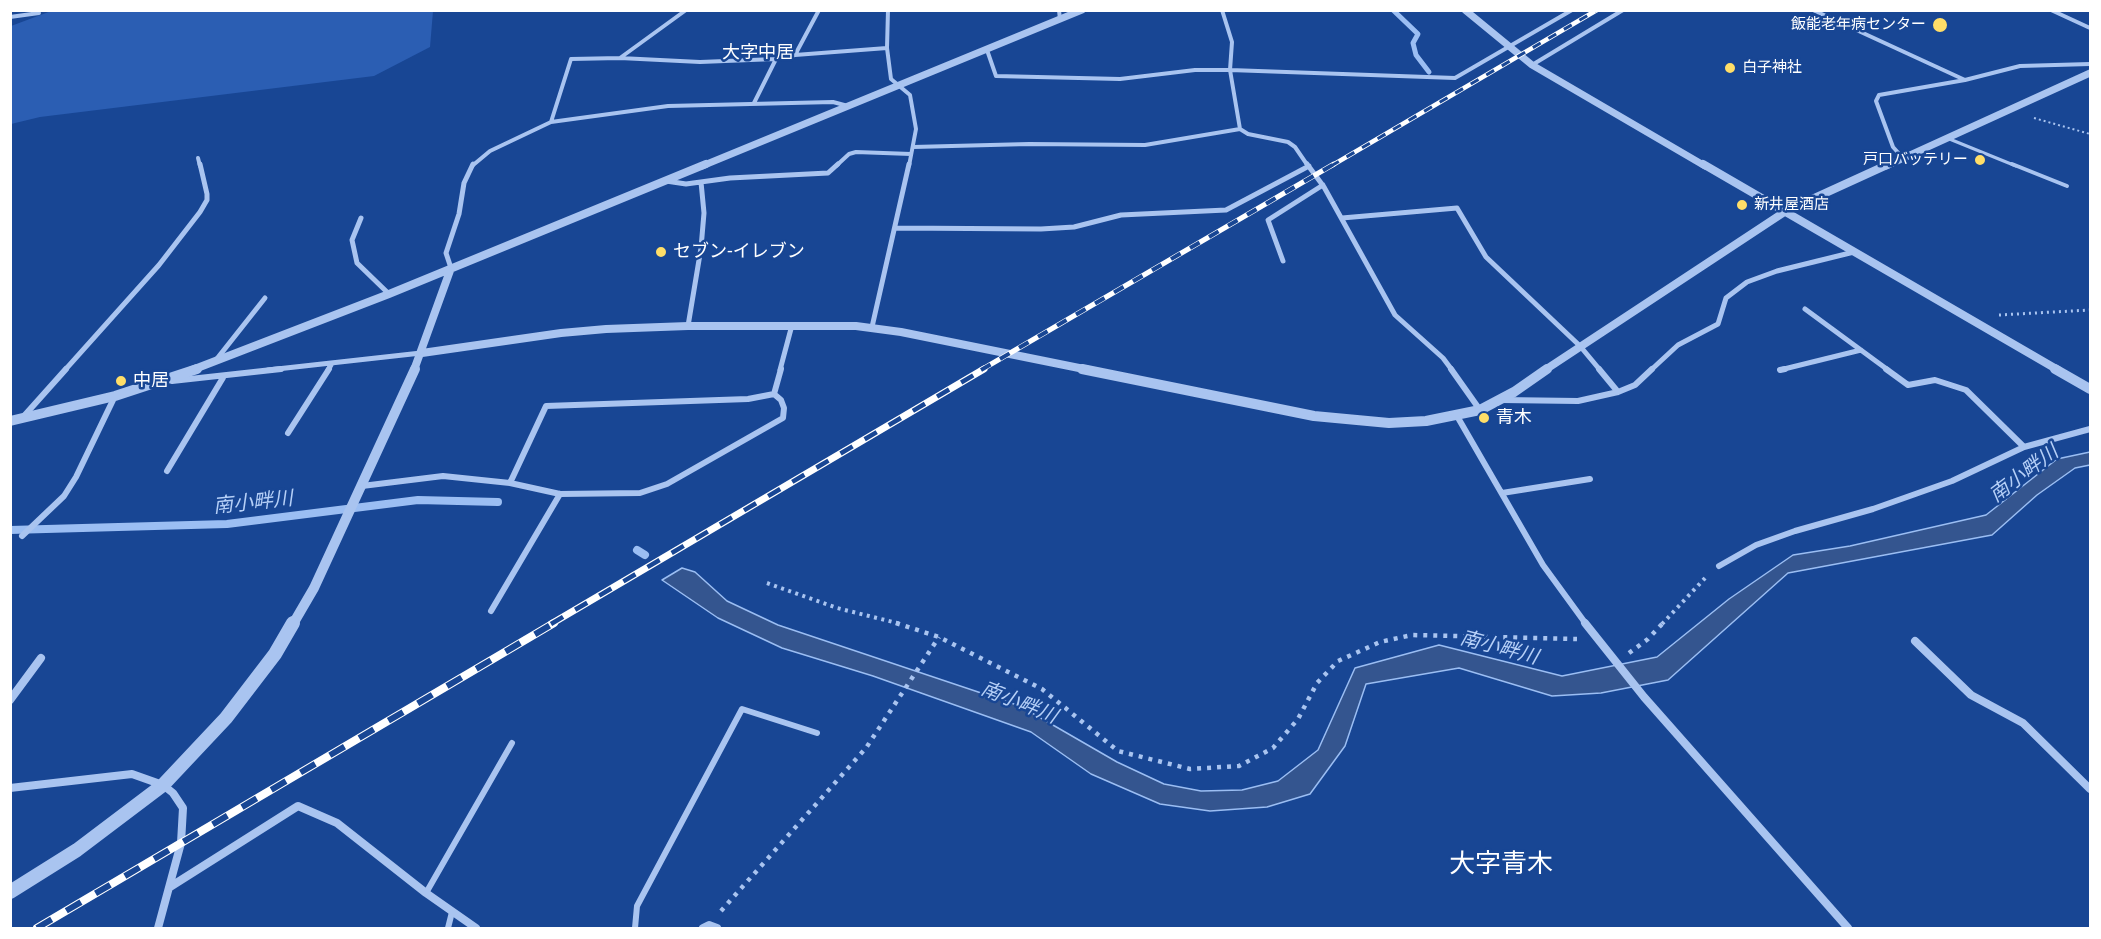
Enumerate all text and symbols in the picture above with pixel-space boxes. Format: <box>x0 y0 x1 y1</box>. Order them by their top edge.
place label: 飯能老年病センター <box>1791 16 1926 34</box>
marker: 飯能老年病センター <box>1931 16 1949 34</box>
district label: 大字中居 <box>722 42 794 64</box>
place label: 白子神社 <box>1742 59 1802 77</box>
marker: 白子神社 <box>1723 61 1737 75</box>
place label: 戸口バッテリー <box>1863 151 1968 169</box>
marker: 戸口バッテリー <box>1973 153 1987 167</box>
place label: 新井屋酒店 <box>1754 196 1829 214</box>
marker: 新井屋酒店 <box>1735 198 1749 212</box>
place label: セブン-イレブン <box>673 241 805 263</box>
marker: セブン-イレブン <box>654 245 668 259</box>
place label: 中居 <box>133 370 169 392</box>
marker: 中居 <box>114 374 128 388</box>
place label: 青木 <box>1496 407 1532 429</box>
marker: 青木 <box>1477 411 1491 425</box>
water label: 南小畔川 <box>1985 440 2063 508</box>
water label: 南小畔川 <box>212 487 294 519</box>
water label: 南小畔川 <box>1457 626 1541 670</box>
water label: 南小畔川 <box>977 677 1061 729</box>
district label: 大字青木 <box>1449 849 1553 881</box>

